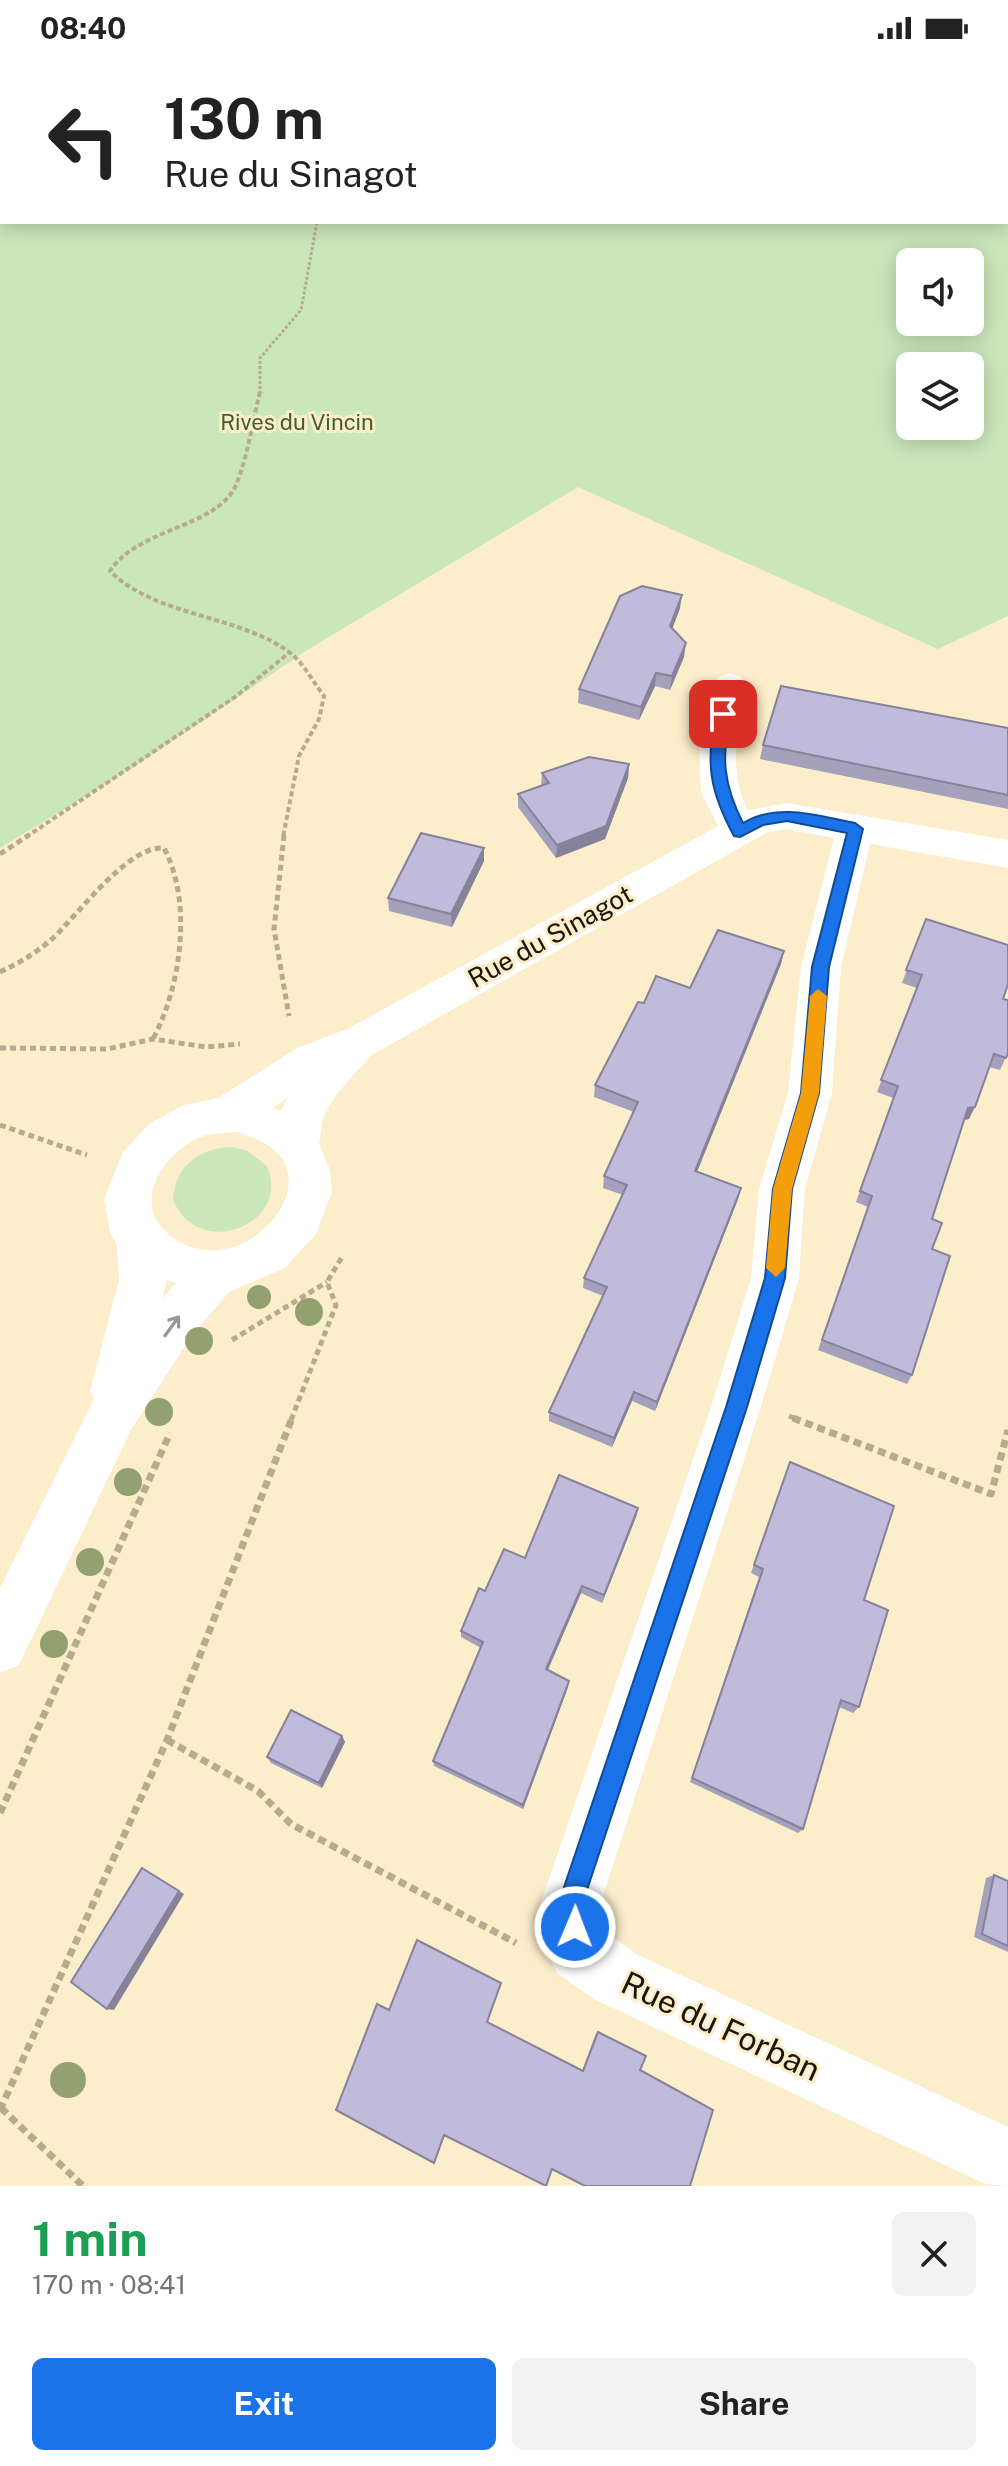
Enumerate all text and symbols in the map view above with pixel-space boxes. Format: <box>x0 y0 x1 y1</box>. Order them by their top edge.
text: 08:40 <box>40 10 126 46</box>
text: 130 m <box>164 86 324 152</box>
icon: left <box>32 88 136 192</box>
text: Rue du Sinagot <box>164 153 418 195</box>
map controls <box>896 248 984 440</box>
button: sound <box>896 248 984 336</box>
button: layers <box>896 352 984 440</box>
park label: Rives du Vincin <box>220 409 374 435</box>
pin <box>689 680 757 748</box>
icon: arrive <box>701 692 745 736</box>
street label: Rue du Sinagot <box>462 878 638 994</box>
one-way arrow <box>164 1315 180 1337</box>
position arrow <box>533 1885 617 1969</box>
street label: Rue du Forban <box>616 1964 826 2088</box>
text: 1 min <box>32 2210 148 2267</box>
button: close <box>892 2212 976 2296</box>
text: 170 m · 08:41 <box>32 2269 186 2300</box>
button: Exit <box>32 2358 496 2450</box>
button: Share <box>512 2358 976 2450</box>

